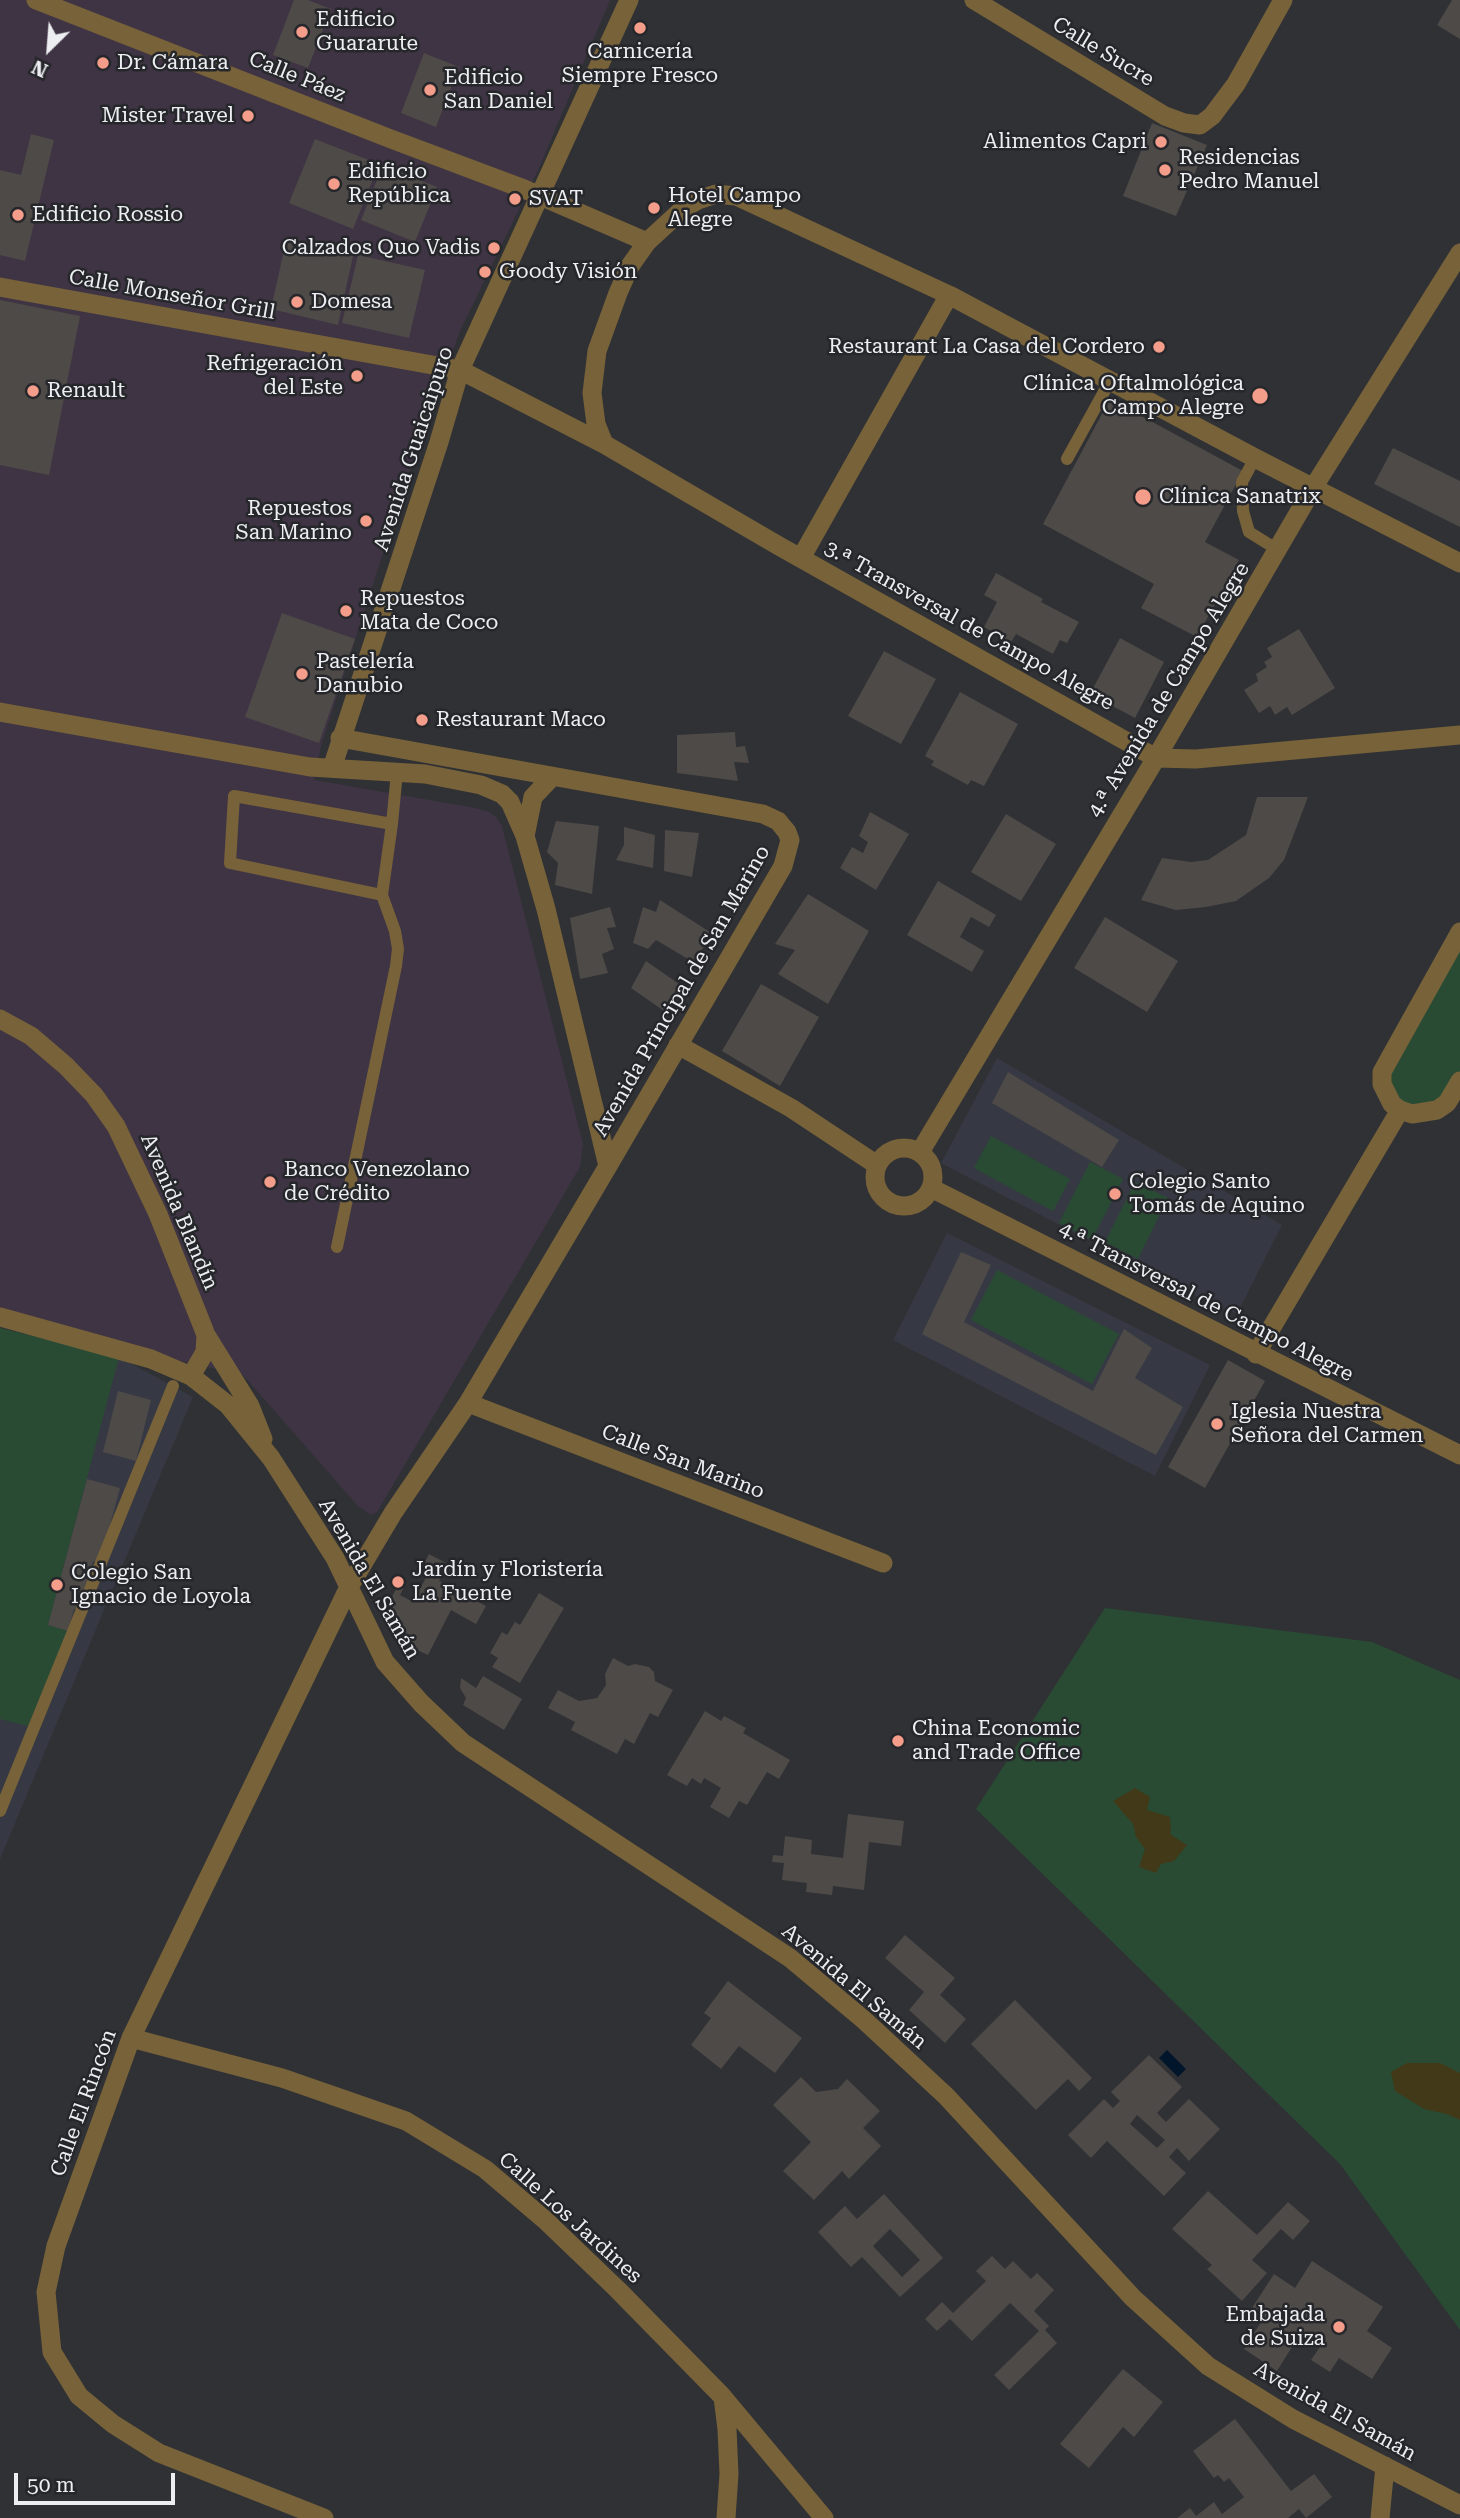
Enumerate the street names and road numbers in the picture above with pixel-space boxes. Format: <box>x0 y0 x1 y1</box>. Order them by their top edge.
street label: Calle Sucre <box>1048 12 1158 92</box>
street label: Calle Páez <box>245 46 349 108</box>
street label: Calle Monseñor Grill <box>67 264 277 326</box>
street label: Avenida Guaicaipuro <box>369 343 459 555</box>
street label: 3.ª Transversal de Campo Alegre <box>820 536 1118 716</box>
street label: 4.ª Avenida de Campo Alegre <box>1083 558 1255 822</box>
street label: Avenida Principal de San Marino <box>588 841 776 1141</box>
street label: Avenida Blandín <box>135 1130 223 1294</box>
street label: 4.ª Transversal de Campo Alegre <box>1055 1217 1357 1387</box>
street label: Calle San Marino <box>598 1419 768 1505</box>
street label: Avenida El Samán <box>313 1494 425 1664</box>
street label: Avenida El Samán <box>776 1919 932 2055</box>
street label: Calle El Rincón <box>46 2026 122 2180</box>
street label: Calle Los Jardines <box>493 2147 647 2289</box>
street label: Avenida El Samán <box>1249 2357 1421 2467</box>

